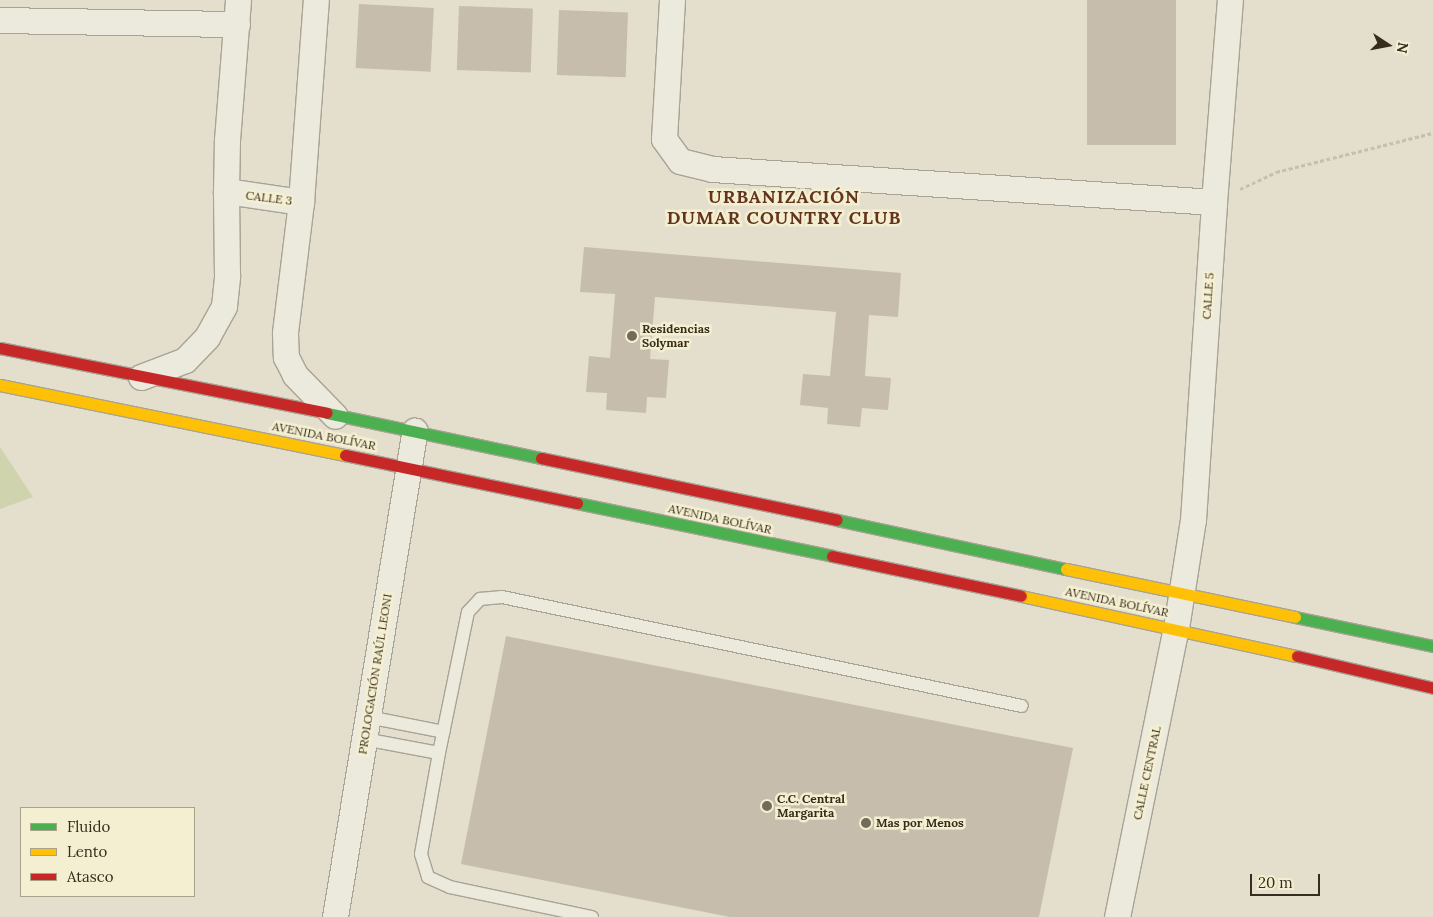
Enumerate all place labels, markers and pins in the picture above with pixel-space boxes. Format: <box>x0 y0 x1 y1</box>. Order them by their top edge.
place label: Residencias Solymar <box>642 322 710 350</box>
marker: Residencias Solymar <box>626 330 638 342</box>
place label: C.C. Central Margarita <box>777 792 845 820</box>
marker: C.C. Central Margarita <box>761 800 773 812</box>
place label: Mas por Menos <box>876 816 964 830</box>
marker: Mas por Menos <box>860 817 872 829</box>

